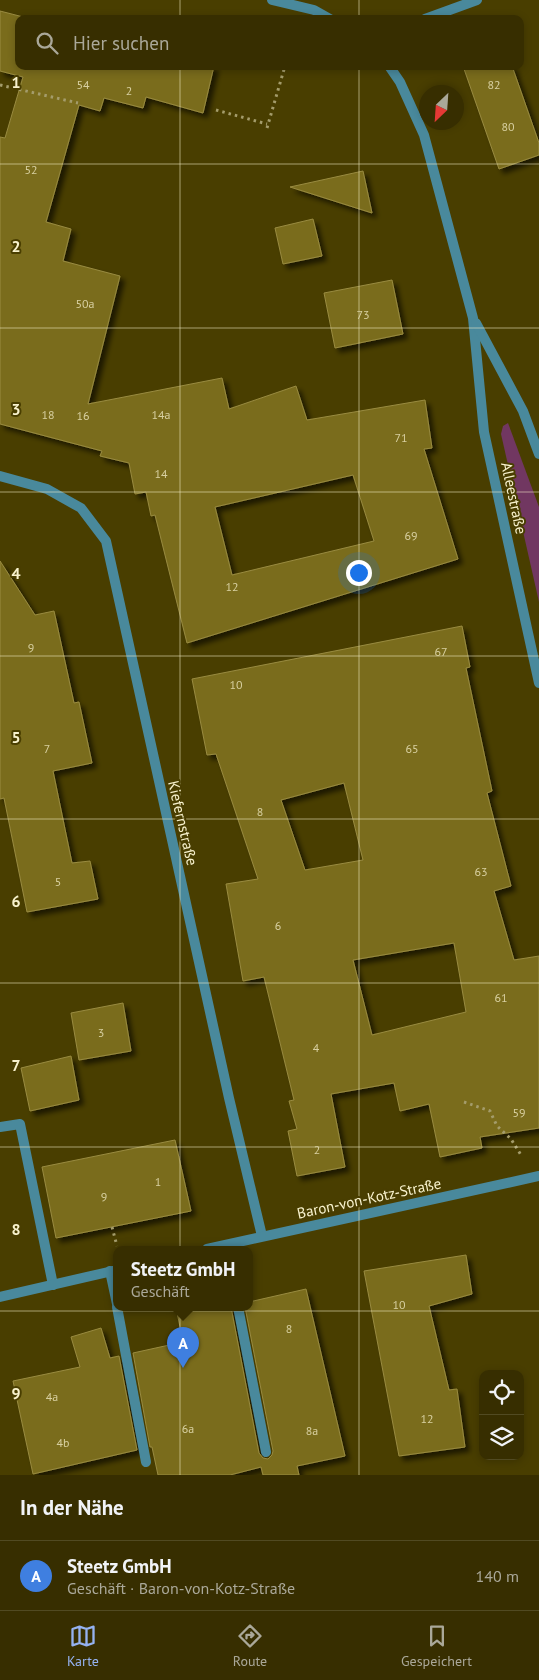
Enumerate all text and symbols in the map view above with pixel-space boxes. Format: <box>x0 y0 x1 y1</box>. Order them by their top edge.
search box <box>15 15 524 70</box>
icon: search <box>33 29 61 57</box>
text: Hier suchen <box>73 31 169 55</box>
text: 1 <box>11 72 21 92</box>
house number: 54 <box>76 77 90 92</box>
house number: 82 <box>487 77 501 92</box>
house number: 2 <box>126 83 132 98</box>
north arrow <box>419 85 464 130</box>
house number: 80 <box>501 119 515 134</box>
house number: 52 <box>24 162 38 177</box>
text: 2 <box>11 236 21 256</box>
house number: 50a <box>75 296 95 311</box>
house number: 73 <box>356 307 370 322</box>
text: 3 <box>11 399 21 419</box>
house number: 18 <box>41 407 55 422</box>
house number: 14a <box>151 407 171 422</box>
house number: 16 <box>76 408 90 423</box>
house number: 71 <box>394 430 408 445</box>
street label: Alleestraße <box>497 460 531 536</box>
house number: 14 <box>154 466 168 481</box>
house number: 69 <box>404 528 418 543</box>
your location <box>346 560 372 586</box>
text: 4 <box>11 563 21 583</box>
house number: 12 <box>225 579 239 594</box>
house number: 9 <box>28 640 34 655</box>
house number: 67 <box>434 644 448 659</box>
house number: 10 <box>229 677 243 692</box>
text: 5 <box>11 727 21 747</box>
house number: 7 <box>44 741 50 756</box>
house number: 65 <box>405 741 419 756</box>
street label: Kiefernstraße <box>164 779 202 867</box>
house number: 8 <box>257 804 263 819</box>
house number: 63 <box>474 864 488 879</box>
house number: 5 <box>55 874 61 889</box>
text: 6 <box>11 891 21 911</box>
house number: 6 <box>275 918 281 933</box>
house number: 61 <box>494 990 508 1005</box>
house number: 3 <box>98 1025 104 1040</box>
house number: 4 <box>313 1040 320 1055</box>
text: 7 <box>11 1055 21 1075</box>
house number: 59 <box>512 1105 526 1120</box>
house number: 2 <box>314 1142 320 1157</box>
street label: Baron-von-Kotz-Straße <box>295 1173 443 1223</box>
house number: 1 <box>155 1174 161 1189</box>
house number: 9 <box>101 1189 107 1204</box>
text: 8 <box>11 1219 21 1239</box>
popup <box>113 1246 253 1311</box>
text: Steetz GmbH <box>131 1257 235 1281</box>
text: Geschäft <box>131 1281 190 1301</box>
house number: 10 <box>392 1297 406 1312</box>
house number: 8 <box>286 1321 292 1336</box>
pin: A <box>167 1327 199 1368</box>
map controls <box>479 1370 524 1460</box>
button: locate <box>479 1370 524 1415</box>
text: 9 <box>11 1383 21 1403</box>
house number: 4a <box>46 1389 58 1404</box>
house number: 12 <box>420 1411 434 1426</box>
button: layers <box>479 1415 524 1460</box>
house number: 6a <box>182 1421 194 1436</box>
house number: 8a <box>306 1423 318 1438</box>
house number: 4b <box>56 1435 70 1450</box>
text: In der Nähe <box>20 1494 124 1521</box>
text: Steetz GmbH <box>67 1554 172 1578</box>
text: A <box>31 1566 41 1586</box>
text: 140 m <box>476 1566 519 1586</box>
text: Geschäft · Baron-von-Kotz-Straße <box>67 1578 295 1598</box>
tab: Karte <box>67 1622 99 1670</box>
tab: Route <box>233 1622 267 1670</box>
tab: Gespeichert <box>401 1622 472 1670</box>

